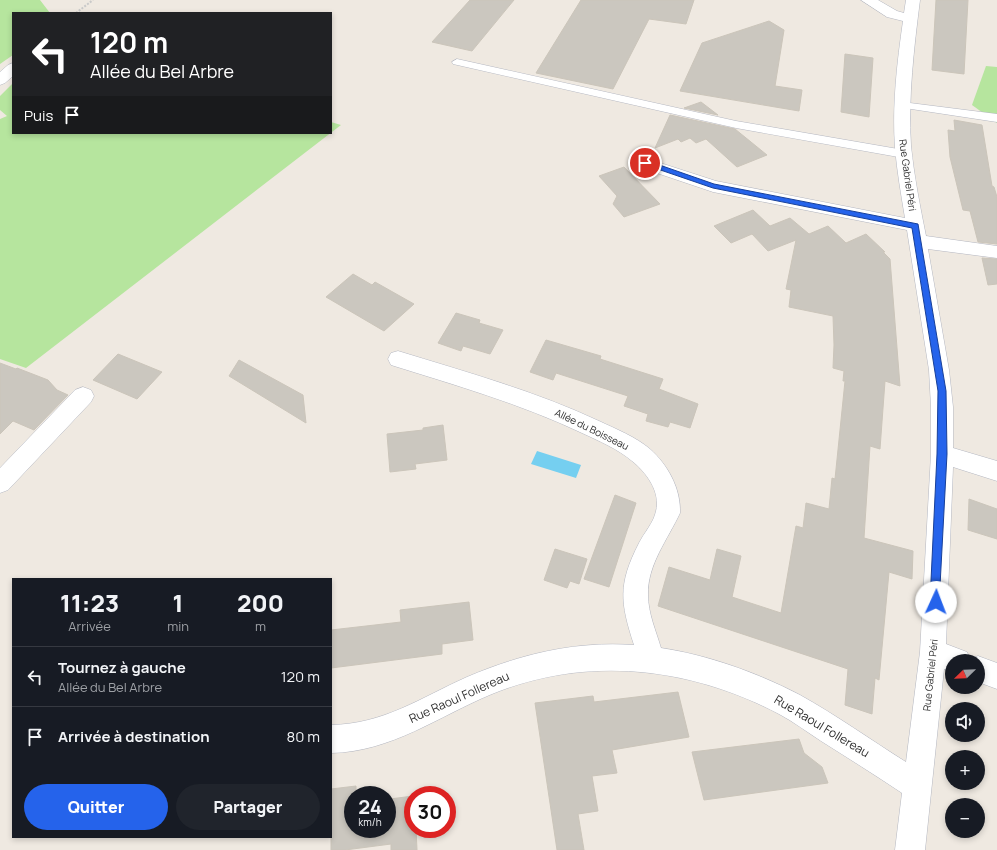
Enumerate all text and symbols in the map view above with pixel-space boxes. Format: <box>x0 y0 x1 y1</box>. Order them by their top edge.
text: 120 m <box>90 23 168 61</box>
icon: left <box>24 28 76 80</box>
text: Allée du Bel Arbre <box>90 59 234 83</box>
icon: arrive <box>61 104 83 126</box>
text: Puis <box>24 105 53 126</box>
street label: Rue Gabriel Péri <box>896 138 920 212</box>
pin <box>628 146 662 180</box>
icon: arrive <box>634 152 656 174</box>
street label: Allée du Boisseau <box>553 405 631 453</box>
position arrow <box>915 581 957 623</box>
text: 11:23 <box>60 586 119 619</box>
text: 1 <box>173 586 184 619</box>
text: 200 <box>237 586 284 619</box>
text: Arrivée <box>68 617 111 635</box>
text: min <box>167 617 189 635</box>
text: m <box>255 617 266 635</box>
street label: Rue Gabriel Péri <box>919 638 941 712</box>
north arrow <box>945 654 985 694</box>
map controls <box>945 654 985 838</box>
text: Tournez à gauche <box>58 657 186 678</box>
icon: left <box>24 666 46 688</box>
text: 120 m <box>281 666 320 687</box>
street label: Rue Raoul Follereau <box>406 667 512 727</box>
text: Allée du Bel Arbre <box>58 678 162 696</box>
street label: Rue Raoul Follereau <box>771 691 873 761</box>
button: sound <box>945 702 985 742</box>
icon: arrive <box>24 726 46 748</box>
text: Arrivée à destination <box>58 726 210 747</box>
text: 80 m <box>286 726 320 747</box>
button: + <box>945 750 985 790</box>
button: Quitter <box>24 784 168 830</box>
button: Partager <box>176 784 320 830</box>
speed limit sign: 30 <box>404 786 456 838</box>
text: 24 <box>358 793 382 820</box>
button: − <box>945 798 985 838</box>
text: km/h <box>358 815 382 829</box>

